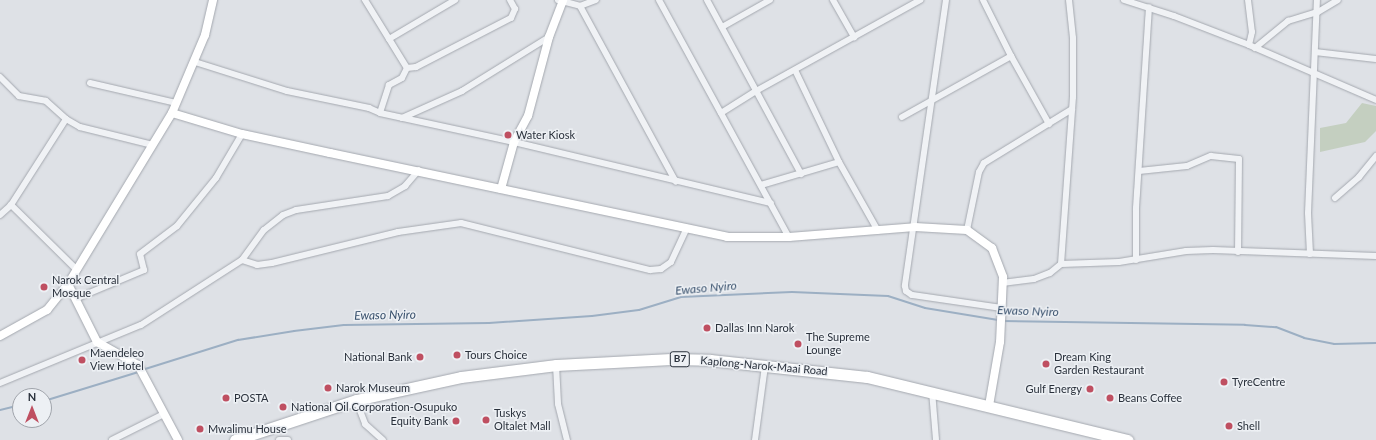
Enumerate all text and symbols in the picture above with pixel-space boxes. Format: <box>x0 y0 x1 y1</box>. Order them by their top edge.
place label: Water Kiosk <box>516 128 575 142</box>
marker: Water Kiosk <box>503 130 513 140</box>
place label: Narok Central Mosque <box>52 274 119 300</box>
water label: Ewaso Nyiro <box>675 278 737 298</box>
marker: Narok Central Mosque <box>39 282 49 292</box>
water label: Ewaso Nyiro <box>997 303 1059 319</box>
water label: Ewaso Nyiro <box>354 307 416 323</box>
place label: Dallas Inn Narok <box>715 321 794 335</box>
marker: Dallas Inn Narok <box>702 323 712 333</box>
place label: The Supreme Lounge <box>806 331 870 357</box>
marker: The Supreme Lounge <box>793 339 803 349</box>
place label: Maendeleo View Hotel <box>90 347 144 373</box>
place label: Tours Choice <box>465 348 527 362</box>
place label: National Bank <box>344 350 412 364</box>
marker: Tours Choice <box>452 350 462 360</box>
road number: B7 <box>669 351 691 367</box>
place label: Dream King Garden Restaurant <box>1054 351 1144 377</box>
marker: National Bank <box>415 352 425 362</box>
street label: Kaplong-Narok-Maai Road <box>700 354 828 378</box>
marker: Maendeleo View Hotel <box>77 355 87 365</box>
marker: Dream King Garden Restaurant <box>1041 359 1051 369</box>
place label: TyreCentre <box>1232 375 1285 389</box>
marker: TyreCentre <box>1219 377 1229 387</box>
place label: Narok Museum <box>336 381 410 395</box>
place label: Gulf Energy <box>1025 382 1082 396</box>
marker: Narok Museum <box>323 383 333 393</box>
marker: Gulf Energy <box>1085 384 1095 394</box>
north arrow <box>12 388 52 428</box>
text: N <box>28 390 36 403</box>
place label: POSTA <box>234 391 269 405</box>
place label: Beans Coffee <box>1118 391 1182 405</box>
marker: POSTA <box>221 393 231 403</box>
marker: Beans Coffee <box>1105 393 1115 403</box>
place label: National Oil Corporation-Osupuko <box>291 400 457 414</box>
marker: National Oil Corporation-Osupuko <box>278 402 288 412</box>
place label: Tuskys Oltalet Mall <box>494 407 551 433</box>
place label: Equity Bank <box>390 414 448 428</box>
marker: Tuskys Oltalet Mall <box>481 415 491 425</box>
marker: Equity Bank <box>451 416 461 426</box>
place label: Shell <box>1237 419 1260 433</box>
marker: Shell <box>1224 421 1234 431</box>
place label: Mwalimu House <box>208 422 287 436</box>
marker: Mwalimu House <box>195 424 205 434</box>

